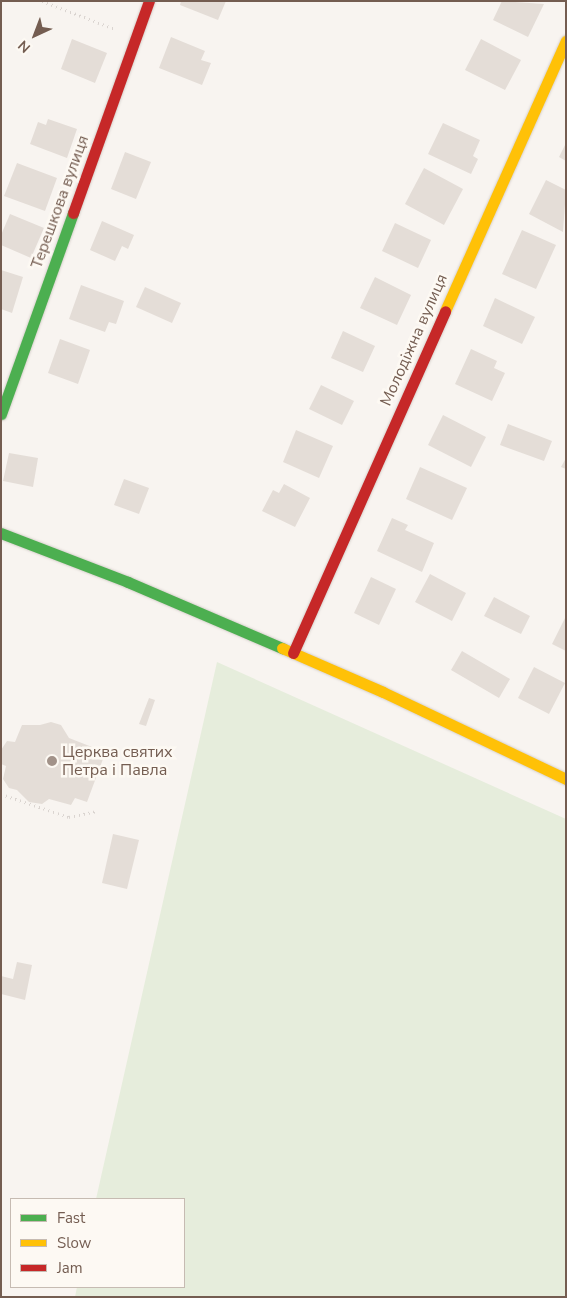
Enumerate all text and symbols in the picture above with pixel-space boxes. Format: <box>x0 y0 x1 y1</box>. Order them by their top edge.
north arrow <box>10 10 60 60</box>
text: N <box>14 36 35 57</box>
street label: Терешкова вулиця <box>27 133 93 271</box>
street label: Молодіжна вулиця <box>376 271 452 409</box>
place label: Церква святих Петра і Павла <box>62 742 173 780</box>
marker: Церква святих Петра і Павла <box>46 755 58 767</box>
legend <box>10 1198 185 1288</box>
text: Fast <box>57 1208 85 1228</box>
text: Slow <box>57 1233 91 1253</box>
text: Jam <box>57 1258 83 1278</box>

